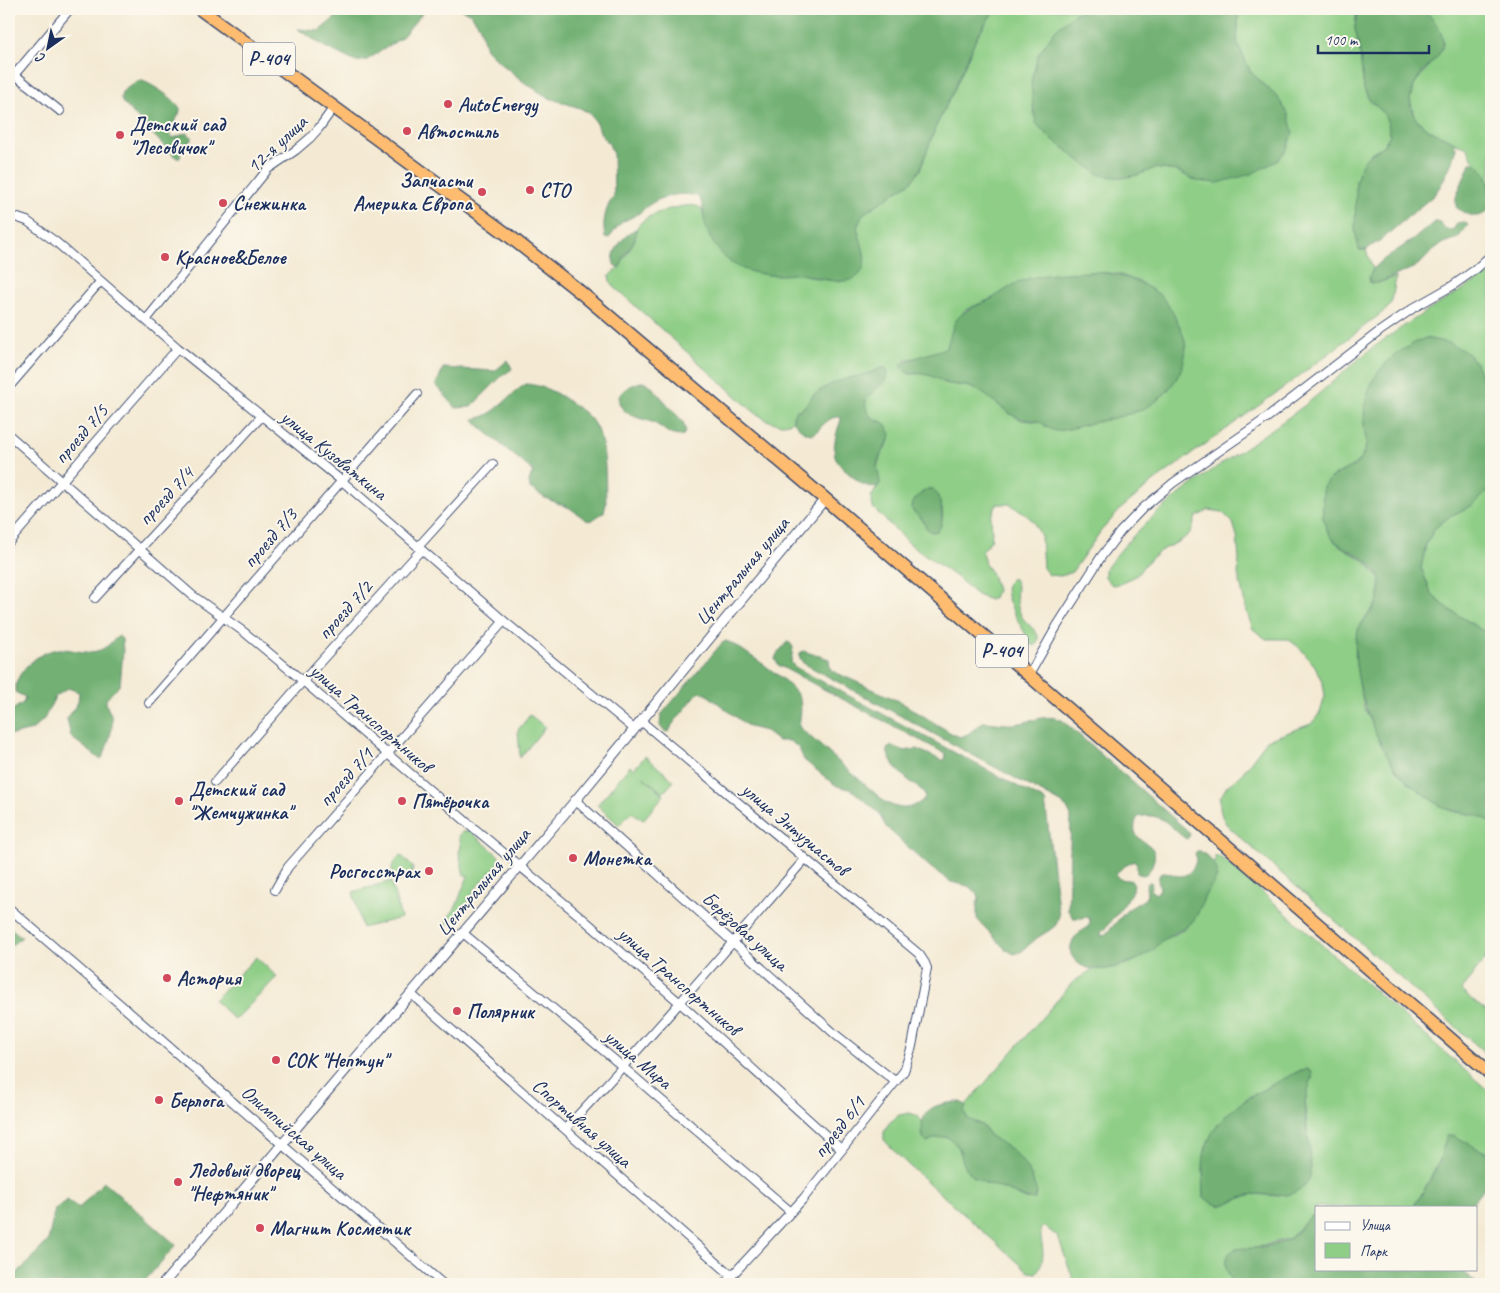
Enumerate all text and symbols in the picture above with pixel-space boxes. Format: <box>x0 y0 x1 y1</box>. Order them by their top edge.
north arrow <box>22 22 72 72</box>
scale bar <box>1318 22 1429 54</box>
text: 100 m <box>1325 31 1359 50</box>
road number: Р-404 <box>243 42 295 76</box>
text: С <box>32 48 49 67</box>
place label: AutoEnergy <box>458 92 540 118</box>
marker: AutoEnergy <box>442 98 454 110</box>
street label: 12-я улица <box>241 109 314 178</box>
place label: Детский сад "Лесовичок" <box>130 112 227 160</box>
place label: Автостиль <box>417 119 499 144</box>
marker: Автостиль <box>401 125 413 137</box>
marker: Детский сад "Лесовичок" <box>114 129 126 141</box>
place label: Запчасти Америка Европа <box>353 168 474 216</box>
place label: СТО <box>540 178 572 203</box>
marker: СТО <box>524 184 536 196</box>
marker: Запчасти Америка Европа <box>476 186 488 198</box>
place label: Снежинка <box>233 191 307 216</box>
marker: Снежинка <box>217 197 229 209</box>
place label: Красное&Белое <box>175 245 287 270</box>
marker: Красное&Белое <box>159 251 171 263</box>
street label: проезд 7/5 <box>48 398 114 469</box>
street label: улица Кузоваткина <box>275 404 394 507</box>
street label: проезд 7/4 <box>133 460 201 531</box>
street label: проезд 7/3 <box>237 501 304 573</box>
street label: Центральная улица <box>689 511 795 630</box>
street label: проезд 7/2 <box>312 574 379 645</box>
road number: Р-404 <box>976 634 1028 668</box>
street label: улица Транспортников <box>304 657 440 780</box>
street label: проезд 7/1 <box>313 741 380 812</box>
street label: улица Энтузиастов <box>736 776 856 883</box>
place label: Детский сад "Жемчужинка" <box>189 777 296 826</box>
place label: Пятёрочка <box>412 789 490 814</box>
marker: Детский сад "Жемчужинка" <box>173 795 185 807</box>
marker: Пятёрочка <box>396 795 408 807</box>
street label: Центральная улица <box>430 822 536 941</box>
place label: Монетка <box>583 846 653 871</box>
marker: Монетка <box>567 852 579 864</box>
place label: Росгосстрах <box>329 859 421 884</box>
marker: Росгосстрах <box>423 865 435 877</box>
street label: Берёзовая улица <box>696 886 795 978</box>
street label: улица Транспортников <box>612 920 748 1043</box>
place label: Астория <box>177 966 242 991</box>
marker: Астория <box>161 972 173 984</box>
place label: Полярник <box>467 999 536 1024</box>
marker: Полярник <box>451 1005 463 1017</box>
street label: улица Мира <box>598 1023 678 1096</box>
place label: СОК "Нептун" <box>286 1048 392 1074</box>
marker: СОК "Нептун" <box>270 1054 282 1066</box>
street label: Спортивная улица <box>527 1073 638 1174</box>
street label: Олимпийская улица <box>236 1079 353 1186</box>
place label: Берлога <box>169 1088 225 1113</box>
street label: проезд 6/1 <box>807 1091 871 1163</box>
marker: Берлога <box>153 1094 165 1106</box>
place label: Ледовый дворец "Нефтяник" <box>188 1158 301 1206</box>
marker: Ледовый дворец "Нефтяник" <box>172 1176 184 1188</box>
legend <box>1315 1206 1478 1270</box>
place label: Магнит Косметик <box>270 1216 412 1241</box>
text: Улица <box>1360 1216 1391 1235</box>
marker: Магнит Косметик <box>254 1222 266 1234</box>
text: Парк <box>1360 1242 1388 1261</box>

